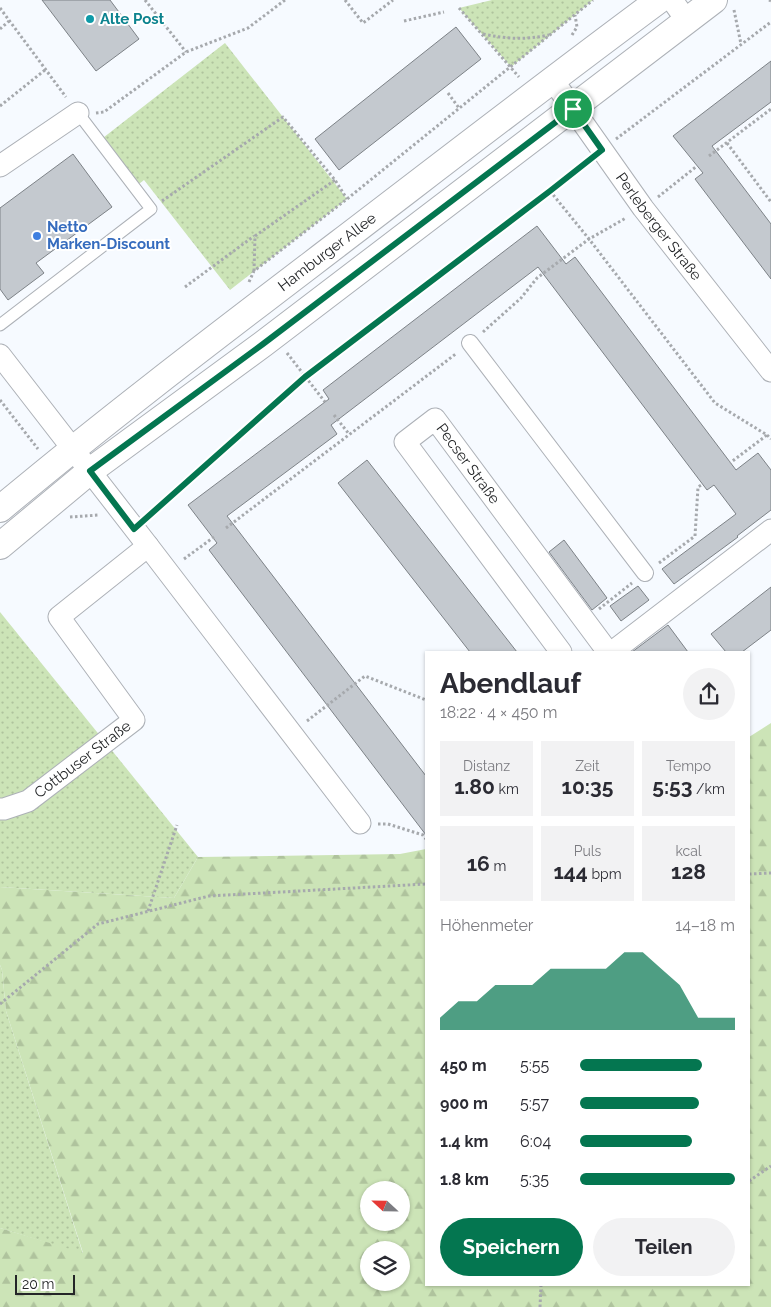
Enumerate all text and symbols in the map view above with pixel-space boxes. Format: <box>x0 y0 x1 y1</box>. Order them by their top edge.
place label: Alte Post <box>100 10 165 28</box>
marker: Alte Post <box>84 13 96 25</box>
pin <box>552 88 594 130</box>
icon: arrive <box>559 95 587 123</box>
street label: Perleberger Straße <box>612 169 705 284</box>
street label: Hamburger Allee <box>275 209 380 295</box>
place label: Netto Marken-Discount <box>47 218 170 253</box>
marker: Netto Marken-Discount <box>31 230 43 242</box>
street label: Pecser Straße <box>432 420 504 508</box>
text: Abendlauf <box>440 667 581 700</box>
button: share <box>683 668 735 720</box>
text: 18:22 · 4 × 450 m <box>440 703 557 722</box>
street label: Cottbuser Straße <box>31 717 135 802</box>
text: Distanz <box>463 758 510 774</box>
text: Zeit <box>575 758 600 774</box>
text: Tempo <box>666 758 711 774</box>
text: 1.80 <box>454 774 495 799</box>
text: 10:35 <box>562 774 613 799</box>
text: 5:53 <box>652 774 692 799</box>
text: km <box>495 781 519 797</box>
text: /km <box>692 781 725 797</box>
text: Puls <box>574 843 601 859</box>
text: kcal <box>675 843 702 859</box>
text: 16 <box>467 851 490 876</box>
text: m <box>490 858 506 874</box>
text: 144 <box>553 859 588 884</box>
text: 128 <box>671 859 706 884</box>
text: bpm <box>588 866 622 882</box>
text: Höhenmeter <box>440 916 534 935</box>
text: 14–18 m <box>675 916 735 935</box>
text: 450 m <box>440 1056 487 1075</box>
text: 5:55 <box>520 1056 549 1075</box>
text: 900 m <box>440 1094 488 1113</box>
text: 5:57 <box>520 1094 549 1113</box>
text: 1.4 km <box>440 1132 488 1151</box>
text: 6:04 <box>520 1132 551 1151</box>
text: 1.8 km <box>440 1170 489 1189</box>
text: 5:35 <box>520 1170 549 1189</box>
north arrow <box>360 1181 410 1231</box>
map controls <box>360 1181 410 1291</box>
button: Speichern <box>440 1218 583 1276</box>
button: Teilen <box>593 1218 735 1276</box>
button: layers <box>360 1241 410 1291</box>
scale bar <box>15 1272 75 1295</box>
text: 20 m <box>22 1276 54 1292</box>

